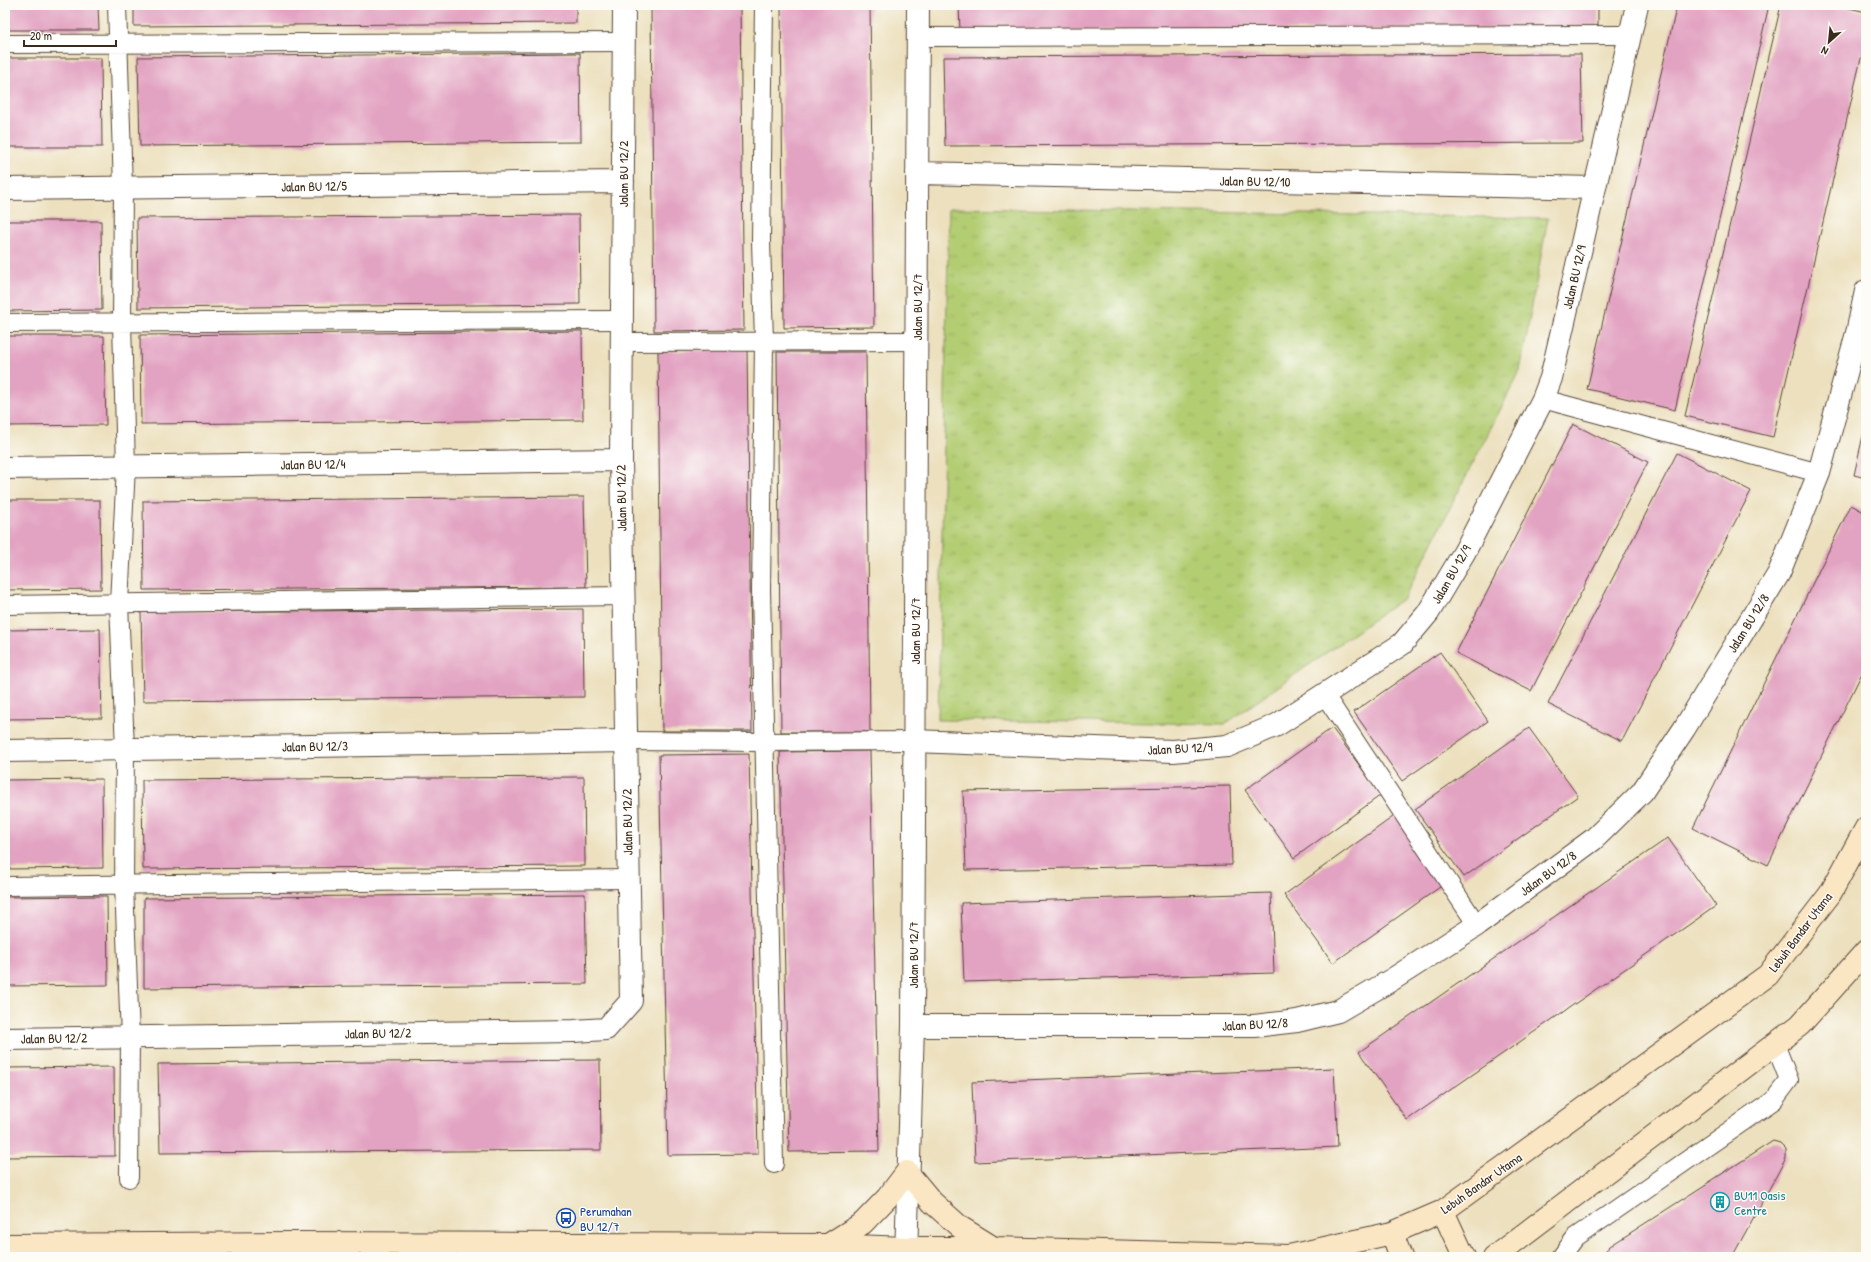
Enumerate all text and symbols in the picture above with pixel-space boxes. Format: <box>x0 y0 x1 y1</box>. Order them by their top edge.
scale bar <box>24 22 116 48</box>
north arrow <box>1809 22 1849 62</box>
text: 20 m <box>30 27 52 44</box>
text: N <box>1819 43 1830 58</box>
street label: Jalan BU 12/2 <box>614 141 632 207</box>
street label: Jalan BU 12/10 <box>1219 171 1291 191</box>
street label: Jalan BU 12/5 <box>281 176 348 196</box>
street label: Jalan BU 12/9 <box>1558 243 1590 311</box>
street label: Jalan BU 12/7 <box>908 274 926 340</box>
street label: Jalan BU 12/4 <box>280 454 346 474</box>
street label: Jalan BU 12/2 <box>611 465 631 531</box>
street label: Jalan BU 12/9 <box>1427 541 1475 607</box>
street label: Jalan BU 12/8 <box>1723 590 1773 656</box>
street label: Jalan BU 12/7 <box>906 598 924 664</box>
street label: Jalan BU 12/3 <box>282 736 348 756</box>
street label: Jalan BU 12/9 <box>1147 737 1213 759</box>
street label: Jalan BU 12/2 <box>617 789 637 855</box>
street label: Jalan BU 12/8 <box>1516 846 1580 900</box>
street label: Lebuh Bandar Utama <box>1764 888 1836 976</box>
street label: Jalan BU 12/7 <box>904 922 922 988</box>
street label: Jalan BU 12/8 <box>1222 1013 1289 1035</box>
street label: Jalan BU 12/2 <box>345 1023 411 1043</box>
street label: Jalan BU 12/2 <box>21 1028 87 1048</box>
street label: Lebuh Bandar Utama <box>1437 1148 1525 1218</box>
place label: BU11 Oasis Centre <box>1734 1186 1785 1219</box>
building icon: BU11 Oasis Centre <box>1709 1191 1731 1213</box>
place label: Perumahan BU 12/7 <box>580 1202 632 1235</box>
bus stop icon: Perumahan BU 12/7 <box>555 1207 577 1229</box>

